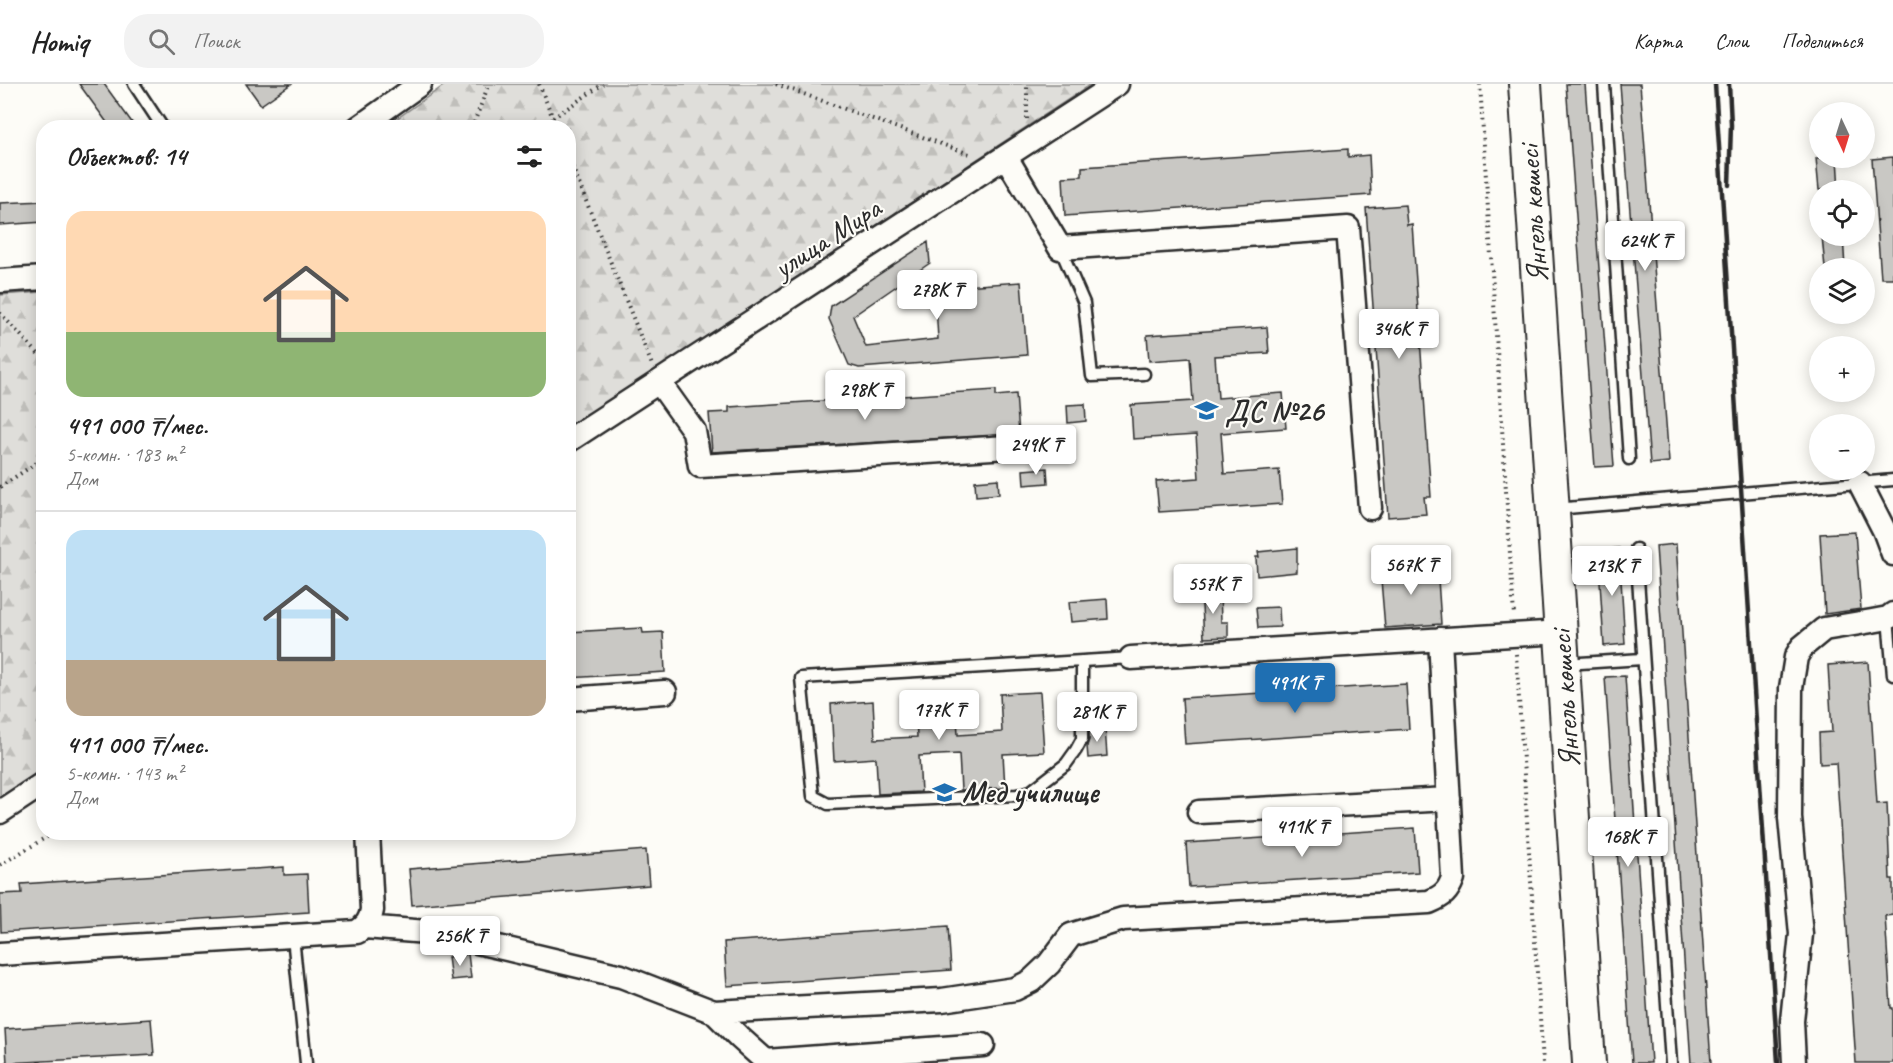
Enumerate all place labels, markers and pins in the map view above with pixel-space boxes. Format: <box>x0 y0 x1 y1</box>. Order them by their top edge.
pin: 624K ₸ <box>1596 221 1694 272</box>
pin: 278K ₸ <box>888 270 986 321</box>
pin: 346K ₸ <box>1350 309 1448 360</box>
pin: 298K ₸ <box>816 370 914 421</box>
place label: ДС №26 <box>1225 392 1325 430</box>
school or university icon: ДС №26 <box>1194 398 1220 424</box>
pin: 249K ₸ <box>987 425 1085 476</box>
pin: 567K ₸ <box>1362 545 1460 596</box>
pin: 213K ₸ <box>1563 546 1661 597</box>
pin: 557K ₸ <box>1164 564 1262 615</box>
pin: 491K ₸ <box>1246 663 1344 714</box>
pin: 177K ₸ <box>890 690 988 741</box>
pin: 281K ₸ <box>1048 692 1146 743</box>
place label: Мед училище <box>962 773 1101 812</box>
school or university icon: Мед училище <box>931 779 957 805</box>
pin: 411K ₸ <box>1253 807 1351 858</box>
pin: 168K ₸ <box>1579 817 1677 868</box>
pin: 256K ₸ <box>411 916 509 967</box>

